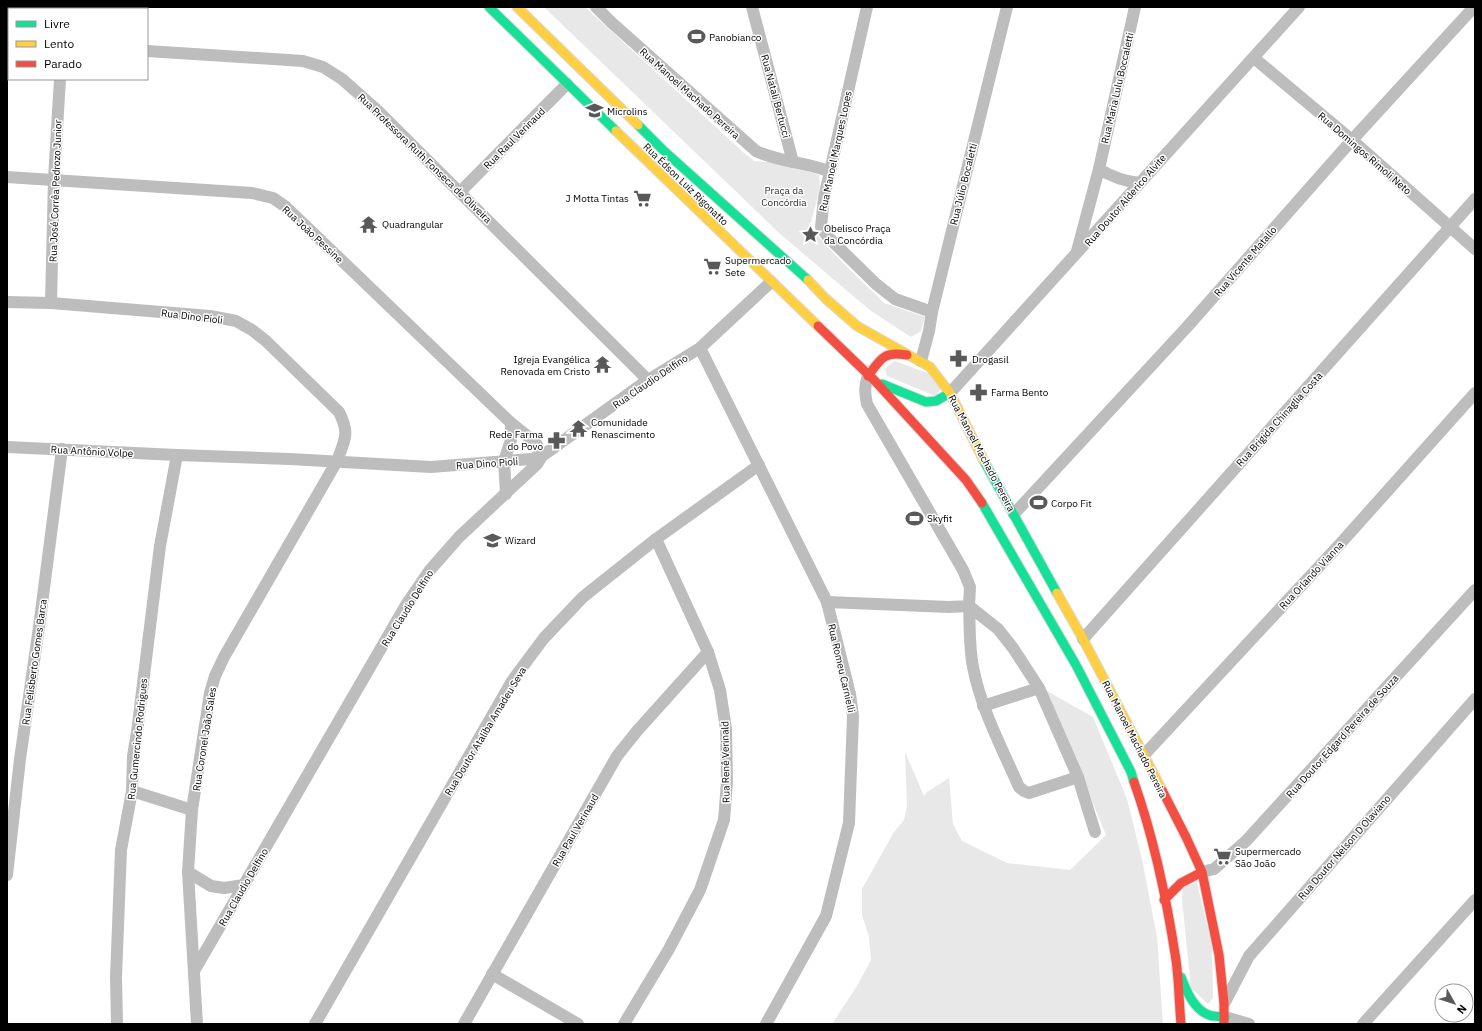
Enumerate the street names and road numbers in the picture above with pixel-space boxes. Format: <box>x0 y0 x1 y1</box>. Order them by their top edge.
street label: Rua Maria Lulu Boccaletti <box>1098 31 1137 145</box>
street label: Rua Manoel Machado Pereira <box>637 45 743 142</box>
street label: Rua Natali Bertucci <box>758 53 793 139</box>
street label: Rua Manoel Marques Lopes <box>816 89 855 213</box>
street label: Rua Professora Ruth Fonseca de Oliveira <box>355 91 495 226</box>
street label: Rua Raul Verinaud <box>481 105 548 172</box>
street label: Rua Domingos Rímoli Neto <box>1315 109 1414 198</box>
street label: Rua José Corrêa Pedrozo Junior <box>47 119 64 262</box>
street label: Rua Édson Luiz Rigonatto <box>640 140 731 229</box>
street label: Rua Júlio Bocaletti <box>947 142 980 226</box>
street label: Rua Doutor Alderico Alvite <box>1082 151 1169 249</box>
street label: Rua João Pessine <box>280 203 346 266</box>
street label: Rua Vicente Matallo <box>1211 223 1280 299</box>
street label: Rua Dino Pioli <box>160 306 224 327</box>
street label: Rua Claudio Delfino <box>610 351 691 411</box>
street label: Rua Brigida Chinaglia Costa <box>1233 369 1326 469</box>
street label: Rua Manoel Machado Pereira <box>945 393 1018 514</box>
street label: Rua Antônio Volpe <box>50 443 134 460</box>
street label: Rua Dino Pioli <box>456 455 518 472</box>
street label: Rua Orlando Vianna <box>1276 538 1347 612</box>
street label: Rua Claudio Delfino <box>379 567 436 649</box>
street label: Rua Felisberto Gomes Barca <box>19 598 50 726</box>
street label: Rua Romeu Carnielli <box>825 622 858 714</box>
street label: Rua Doutor Ataliba Amadeu Seva <box>442 664 529 798</box>
street label: Rua Doutor Edgard Pereira de Souza <box>1283 671 1402 801</box>
street label: Rua Gumercindo Rodrigues <box>125 677 150 801</box>
street label: Rua Manoel Machado Pereira <box>1099 678 1170 801</box>
street label: Rua Coronel João Sales <box>190 686 219 792</box>
street label: Rua Renê Verinald <box>718 721 733 803</box>
street label: Rua Paul Verinaud <box>549 792 602 869</box>
street label: Rua Doutor Nelson D Olaviano <box>1295 792 1394 902</box>
street label: Rua Claudio Delfino <box>216 846 271 929</box>

